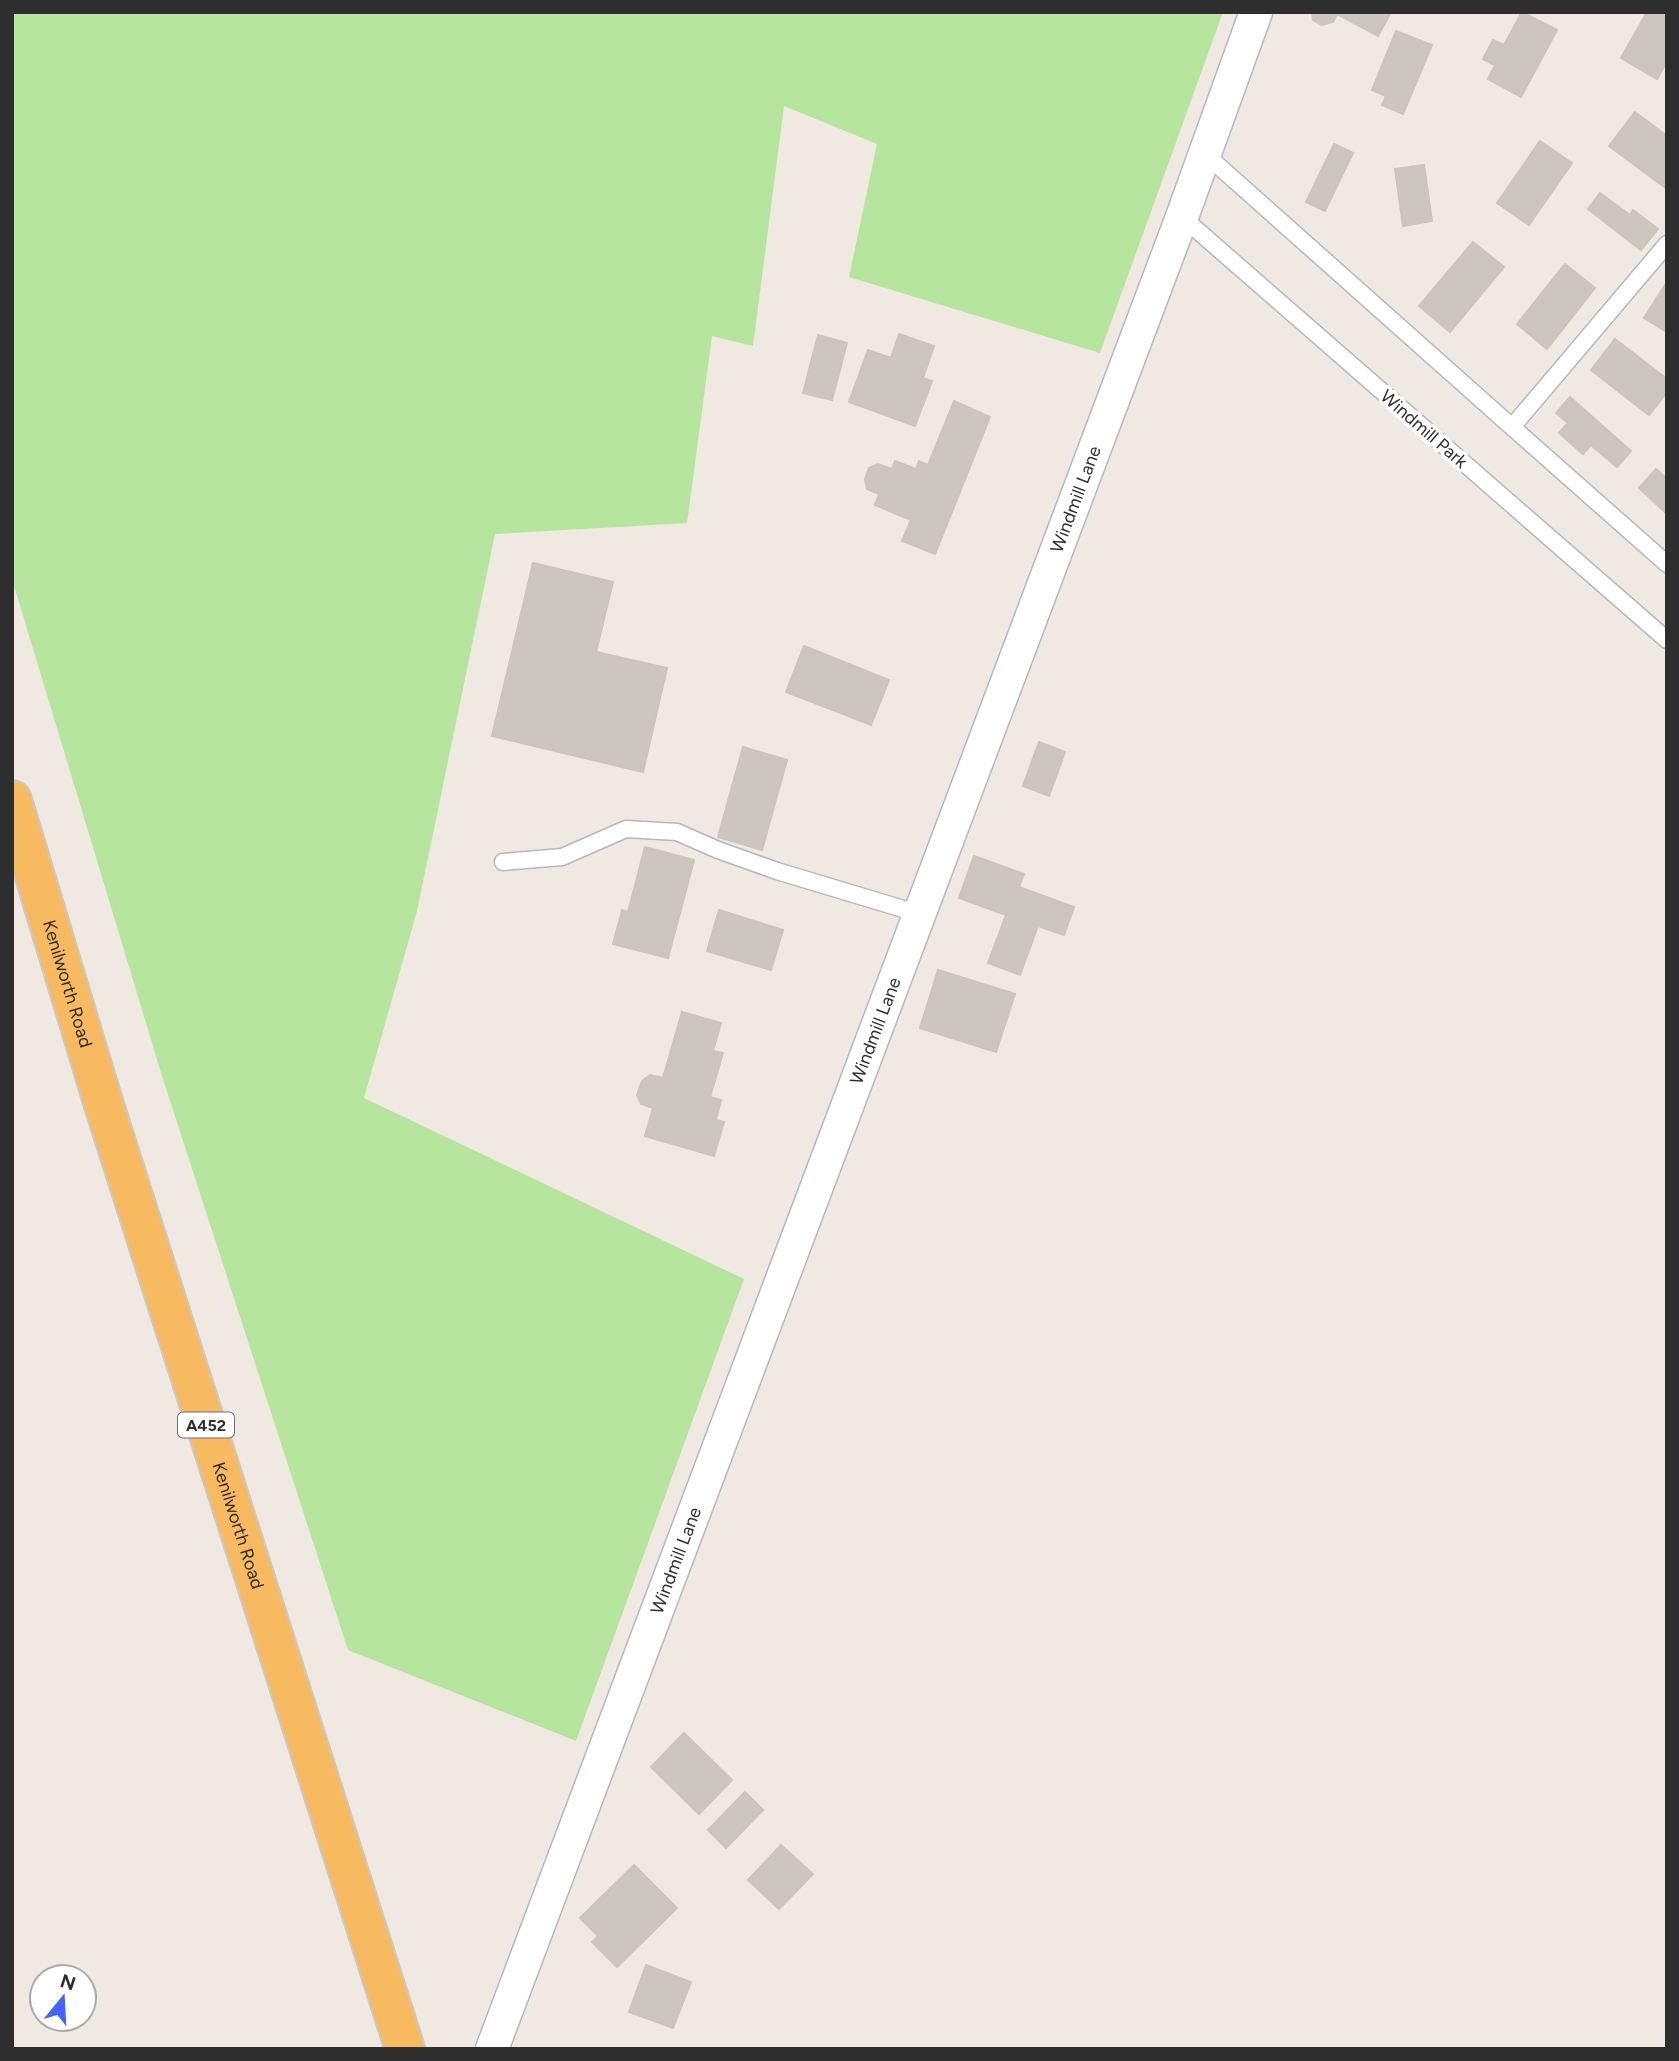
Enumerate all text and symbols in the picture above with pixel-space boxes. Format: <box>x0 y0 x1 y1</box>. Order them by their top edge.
street label: Windmill Park <box>1376 385 1472 473</box>
street label: Windmill Lane <box>1046 443 1106 556</box>
street label: Kenilworth Road <box>38 917 97 1050</box>
street label: Windmill Lane <box>845 974 906 1087</box>
road number: A452 <box>178 1413 234 1438</box>
street label: Kenilworth Road <box>208 1459 269 1592</box>
street label: Windmill Lane <box>646 1504 706 1617</box>
north arrow <box>28 1963 98 2033</box>
text: N <box>58 1969 79 1996</box>

